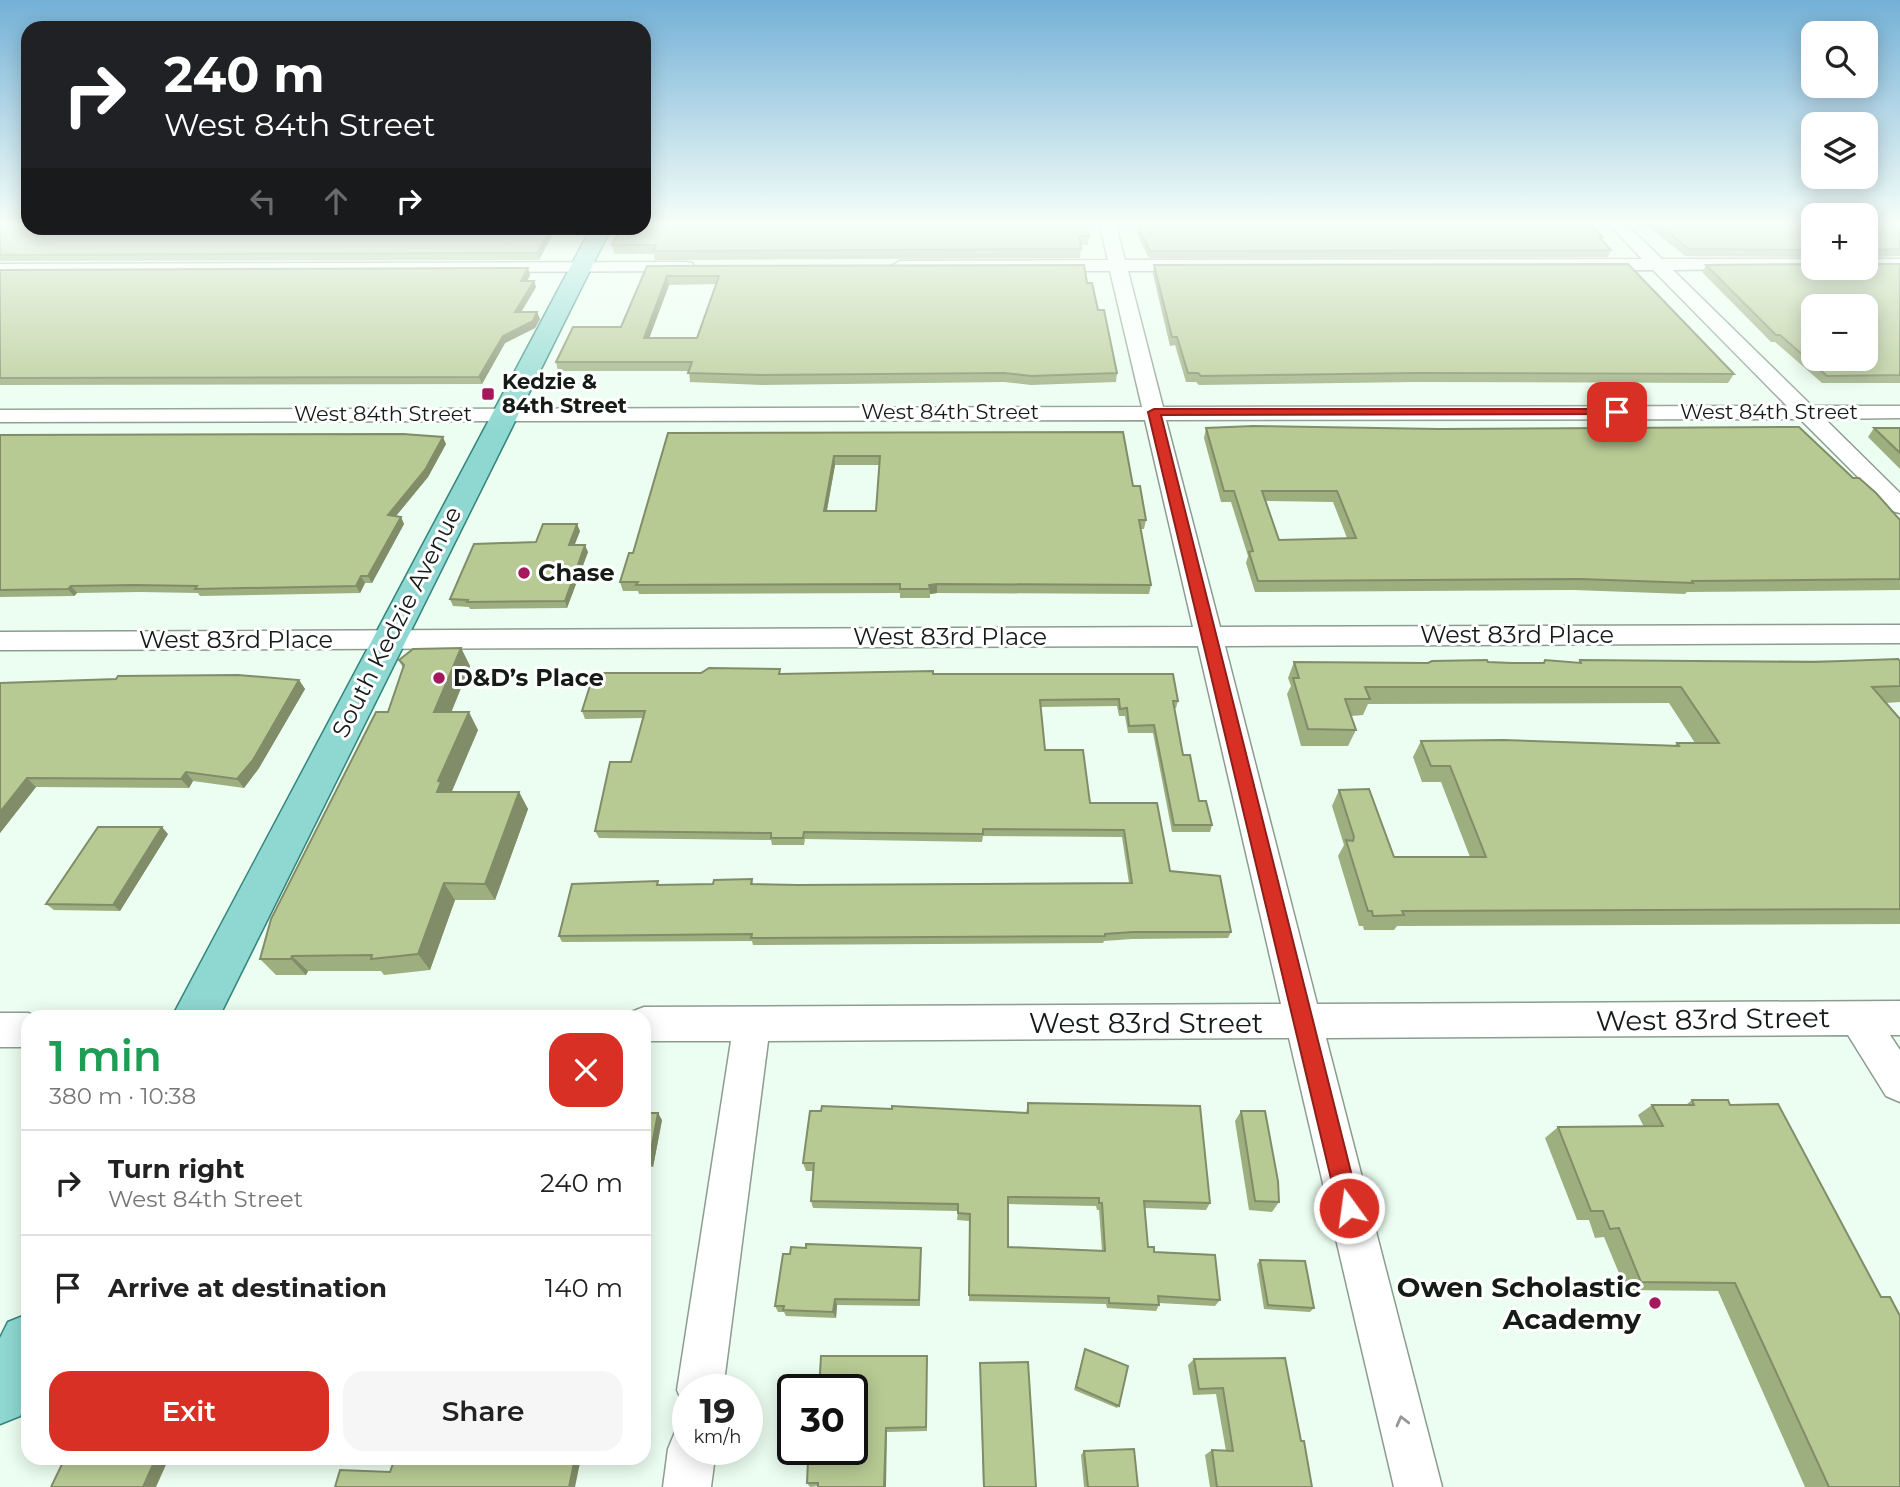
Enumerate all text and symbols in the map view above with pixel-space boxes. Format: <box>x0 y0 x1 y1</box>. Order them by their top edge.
map controls <box>1801 21 1878 371</box>
button: search <box>1801 21 1878 98</box>
text: 240 m <box>164 45 325 104</box>
icon: right <box>49 49 140 140</box>
text: West 84th Street <box>164 105 435 144</box>
button: layers <box>1801 112 1878 189</box>
icon: left <box>244 182 282 220</box>
icon: ahead <box>317 182 355 220</box>
icon: right <box>390 182 428 220</box>
button: + <box>1801 203 1878 280</box>
button: − <box>1801 294 1878 371</box>
place label: Kedzie & 84th Street <box>502 369 627 418</box>
pin <box>1587 382 1647 442</box>
marker: Kedzie & 84th Street <box>480 386 496 402</box>
icon: arrive <box>1598 393 1636 431</box>
street label: West 84th Street <box>861 399 1039 424</box>
street label: West 84th Street <box>1680 399 1858 424</box>
street label: West 84th Street <box>294 401 472 426</box>
street label: South Kedzie Avenue <box>326 501 467 742</box>
place label: Chase <box>538 558 615 587</box>
marker: Chase <box>516 565 532 581</box>
street label: West 83rd Place <box>1420 620 1614 649</box>
street label: West 83rd Place <box>853 622 1047 651</box>
street label: West 83rd Place <box>139 625 333 654</box>
place label: D&D’s Place <box>453 663 604 692</box>
marker: D&D’s Place <box>431 670 447 686</box>
street label: West 83rd Street <box>1596 1000 1830 1038</box>
street label: West 83rd Street <box>1029 1006 1263 1040</box>
text: 1 min <box>49 1030 162 1082</box>
button: close <box>549 1033 623 1107</box>
text: 380 m · 10:38 <box>49 1082 196 1110</box>
text: Turn right <box>108 1153 244 1185</box>
icon: right <box>49 1164 87 1202</box>
text: 240 m <box>540 1167 623 1199</box>
position arrow <box>1312 1171 1386 1245</box>
text: West 84th Street <box>108 1185 303 1213</box>
icon: arrive <box>49 1269 87 1307</box>
place label: Owen Scholastic Academy <box>1397 1270 1641 1336</box>
text: Arrive at destination <box>108 1272 387 1304</box>
text: 140 m <box>545 1272 623 1304</box>
marker: Owen Scholastic Academy <box>1647 1295 1663 1311</box>
button: Exit <box>49 1371 329 1451</box>
button: Share <box>343 1371 623 1451</box>
speed limit sign: 30 <box>777 1374 868 1465</box>
text: 19 <box>699 1389 736 1432</box>
one-way arrow <box>1396 1415 1410 1427</box>
text: km/h <box>693 1426 742 1448</box>

